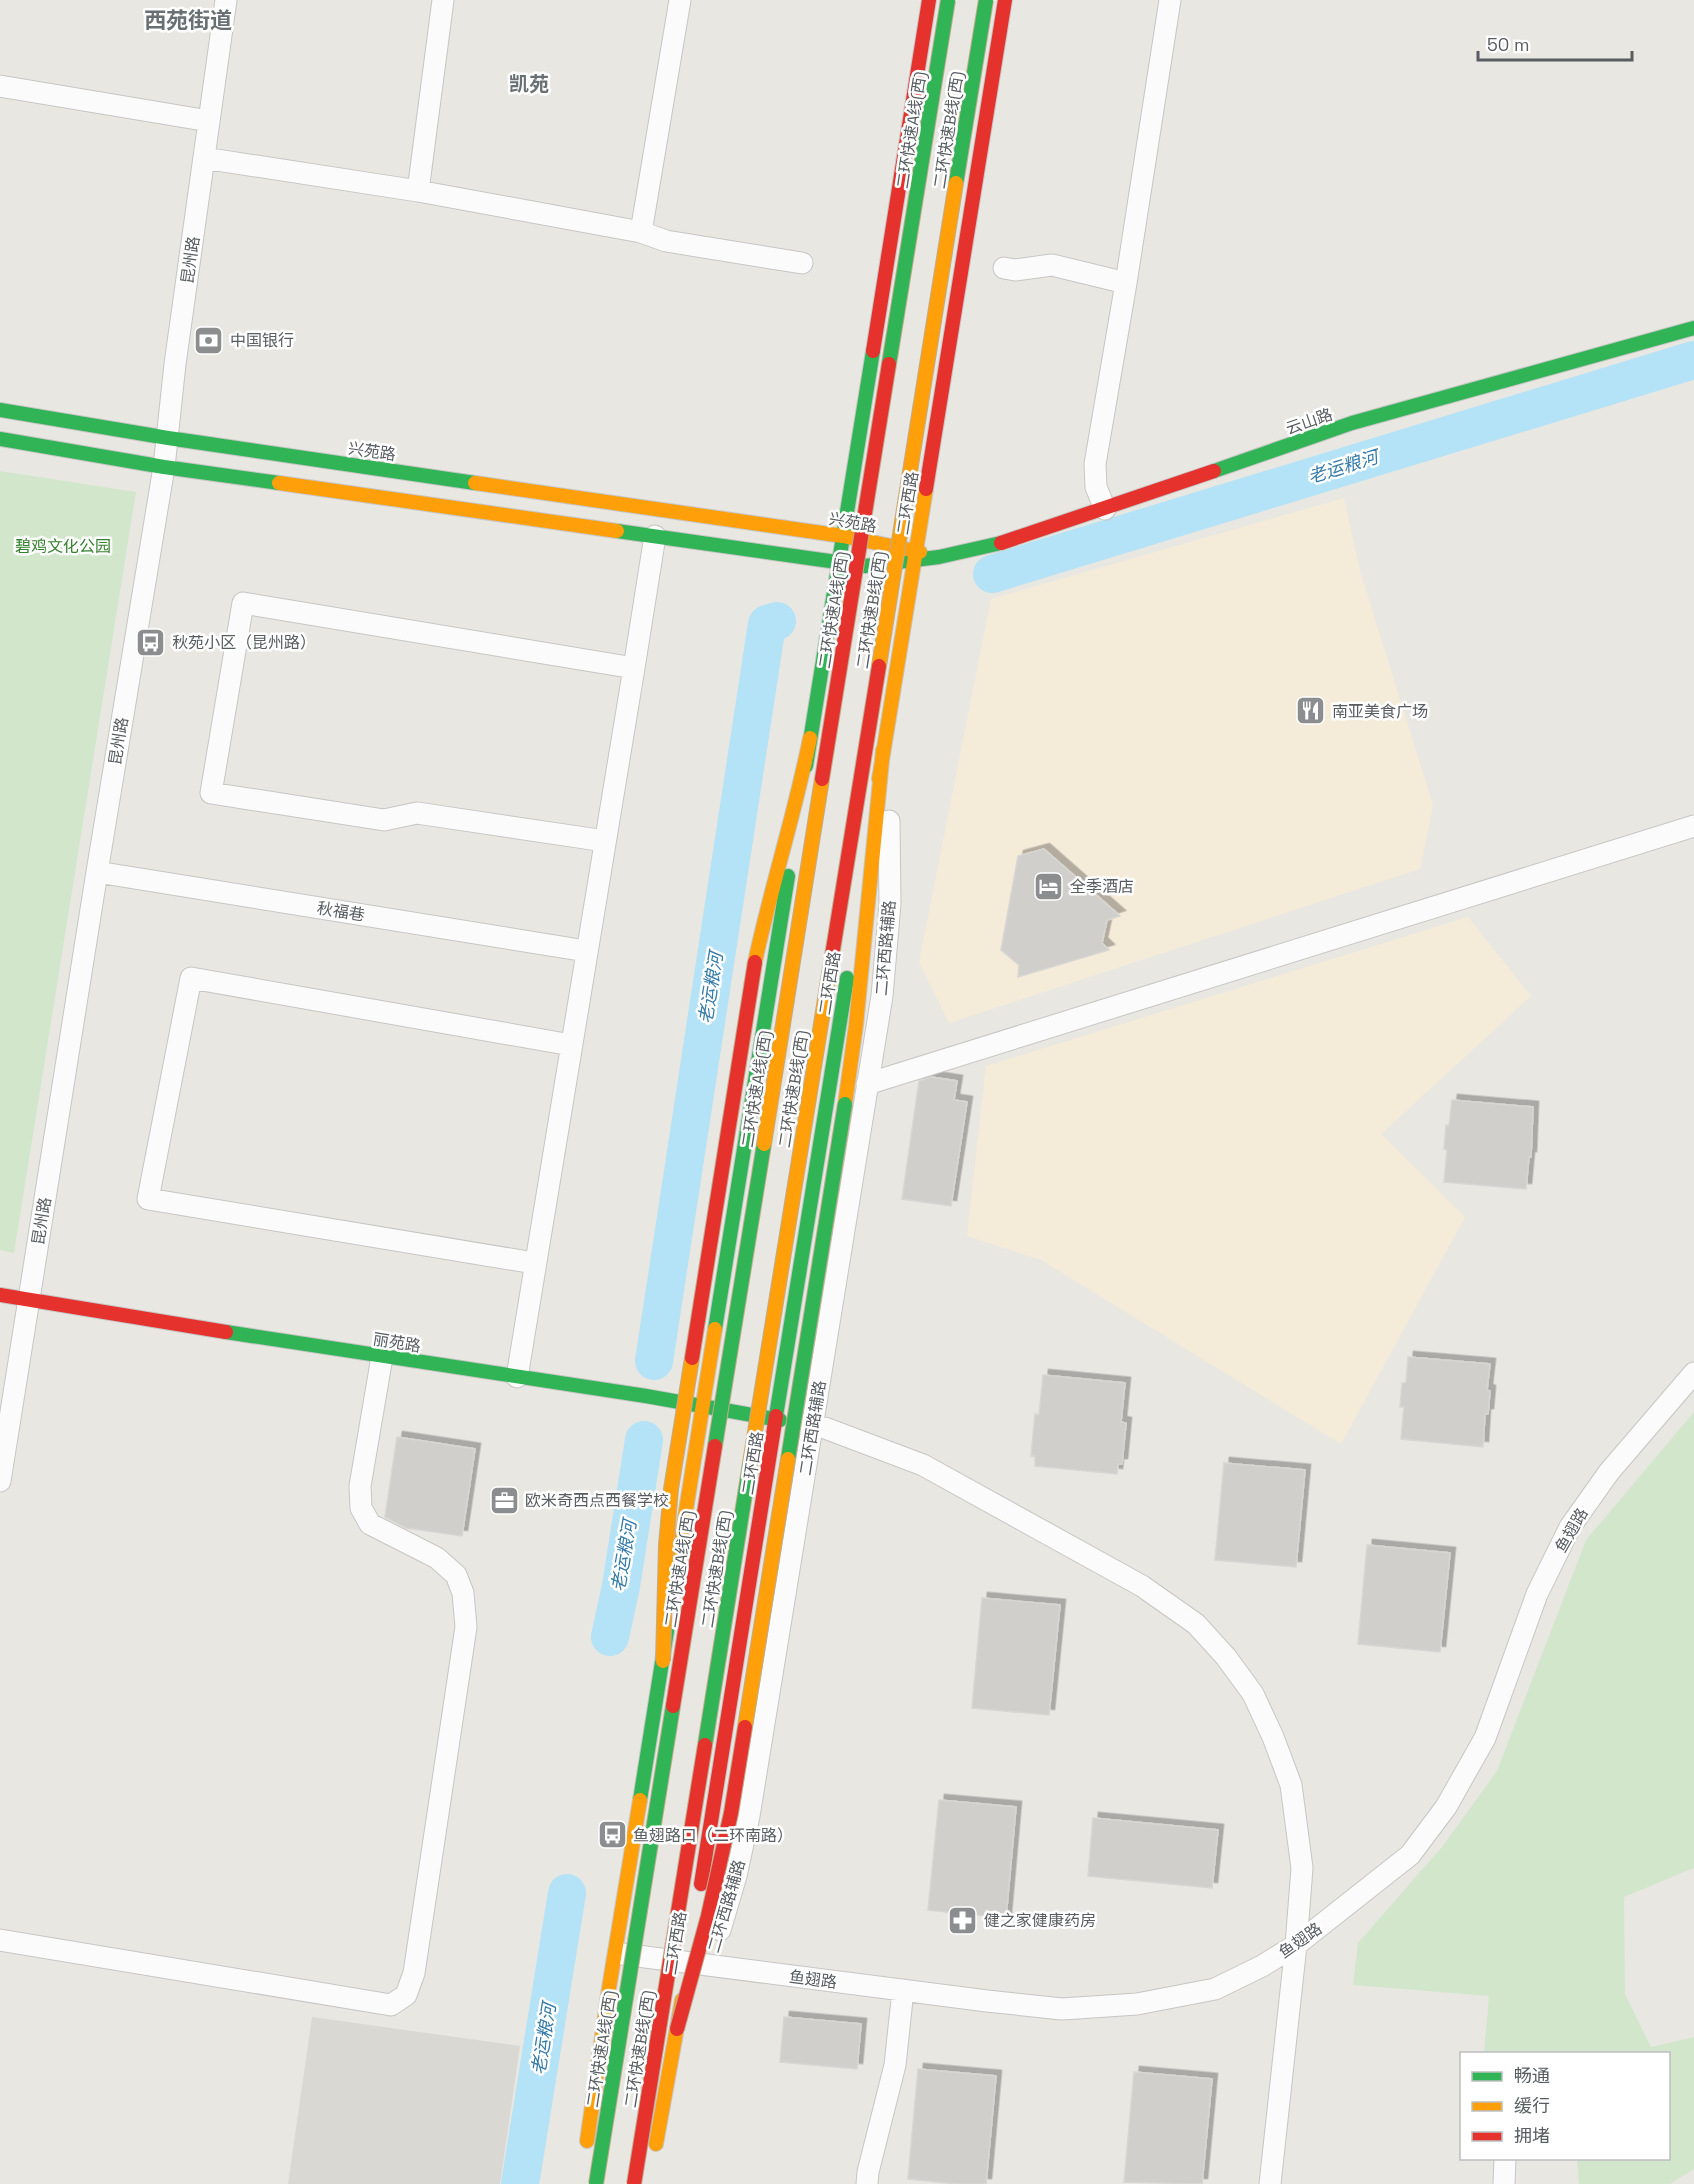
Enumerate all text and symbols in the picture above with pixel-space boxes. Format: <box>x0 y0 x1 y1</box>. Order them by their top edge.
district label: 西苑街道 <box>144 6 232 34</box>
scale bar <box>1478 24 1632 62</box>
text: 50 m <box>1487 33 1529 56</box>
street label: 二环快速A线(西) <box>892 70 931 190</box>
street label: 二环快速B线(西) <box>929 70 968 190</box>
district label: 凯苑 <box>509 71 549 97</box>
street label: 昆州路 <box>177 235 204 285</box>
bank icon: 中国银行 <box>193 324 225 356</box>
place label: 中国银行 <box>230 330 294 351</box>
street label: 云山路 <box>1283 404 1335 439</box>
street label: 兴苑路 <box>347 438 397 465</box>
water label: 老运粮河 <box>1305 444 1384 488</box>
street label: 二环西路 <box>892 470 923 536</box>
street label: 兴苑路 <box>827 508 878 537</box>
park label: 碧鸡文化公园 <box>15 536 111 557</box>
street label: 二环快速A线(西) <box>814 550 853 670</box>
street label: 二环快速B线(西) <box>852 550 891 670</box>
bus stop icon: 秋苑小区（昆州路） <box>135 626 167 658</box>
place label: 秋苑小区（昆州路） <box>172 632 316 653</box>
restaurant icon: 南亚美食广场 <box>1295 695 1327 727</box>
place label: 南亚美食广场 <box>1332 701 1428 722</box>
street label: 昆州路 <box>104 716 133 766</box>
hotel icon: 全季酒店 <box>1033 870 1065 902</box>
place label: 全季酒店 <box>1070 876 1134 897</box>
street label: 秋福巷 <box>316 897 366 926</box>
street label: 二环西路辅路 <box>871 899 900 997</box>
water label: 老运粮河 <box>694 948 728 1025</box>
street label: 二环西路 <box>814 950 845 1016</box>
street label: 二环快速A线(西) <box>737 1029 776 1149</box>
street label: 二环快速B线(西) <box>774 1029 813 1149</box>
street label: 昆州路 <box>27 1196 56 1246</box>
street label: 丽苑路 <box>372 1328 422 1357</box>
street label: 二环西路辅路 <box>795 1379 830 1477</box>
street label: 二环西路 <box>737 1430 768 1496</box>
office icon: 欧米奇西点西餐学校 <box>488 1484 520 1516</box>
place label: 欧米奇西点西餐学校 <box>525 1490 669 1511</box>
street label: 鱼翅路 <box>1550 1504 1593 1556</box>
street label: 二环快速A线(西) <box>660 1509 699 1629</box>
street label: 二环快速B线(西) <box>697 1509 736 1629</box>
water label: 老运粮河 <box>606 1516 642 1593</box>
bus stop icon: 鱼翅路口（二环南路） <box>596 1819 628 1851</box>
place label: 鱼翅路口（二环南路） <box>633 1825 793 1846</box>
street label: 二环西路辅路 <box>703 1857 750 1955</box>
pharmacy icon: 健之家健康药房 <box>947 1904 979 1936</box>
street label: 二环西路 <box>660 1910 691 1976</box>
place label: 健之家健康药房 <box>984 1910 1096 1931</box>
street label: 鱼翅路 <box>1275 1918 1326 1963</box>
street label: 鱼翅路 <box>788 1966 838 1993</box>
street label: 二环快速A线(西) <box>582 1989 621 2109</box>
street label: 二环快速B线(西) <box>620 1989 659 2109</box>
water label: 老运粮河 <box>527 1999 561 2076</box>
legend <box>1460 2052 1670 2160</box>
text: 畅通 <box>1514 2064 1550 2087</box>
text: 缓行 <box>1514 2094 1550 2117</box>
text: 拥堵 <box>1514 2124 1550 2147</box>

